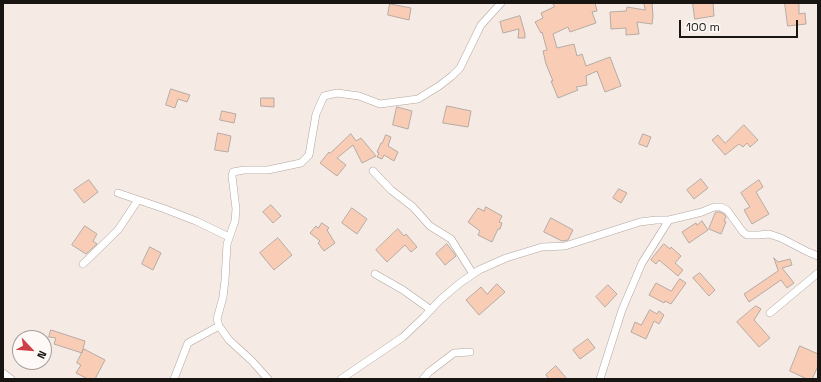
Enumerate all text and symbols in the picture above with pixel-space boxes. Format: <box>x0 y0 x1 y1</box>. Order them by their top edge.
scale bar <box>681 12 800 38</box>
text: 100 m <box>686 19 720 35</box>
north arrow <box>12 330 52 370</box>
text: N <box>34 348 50 361</box>

